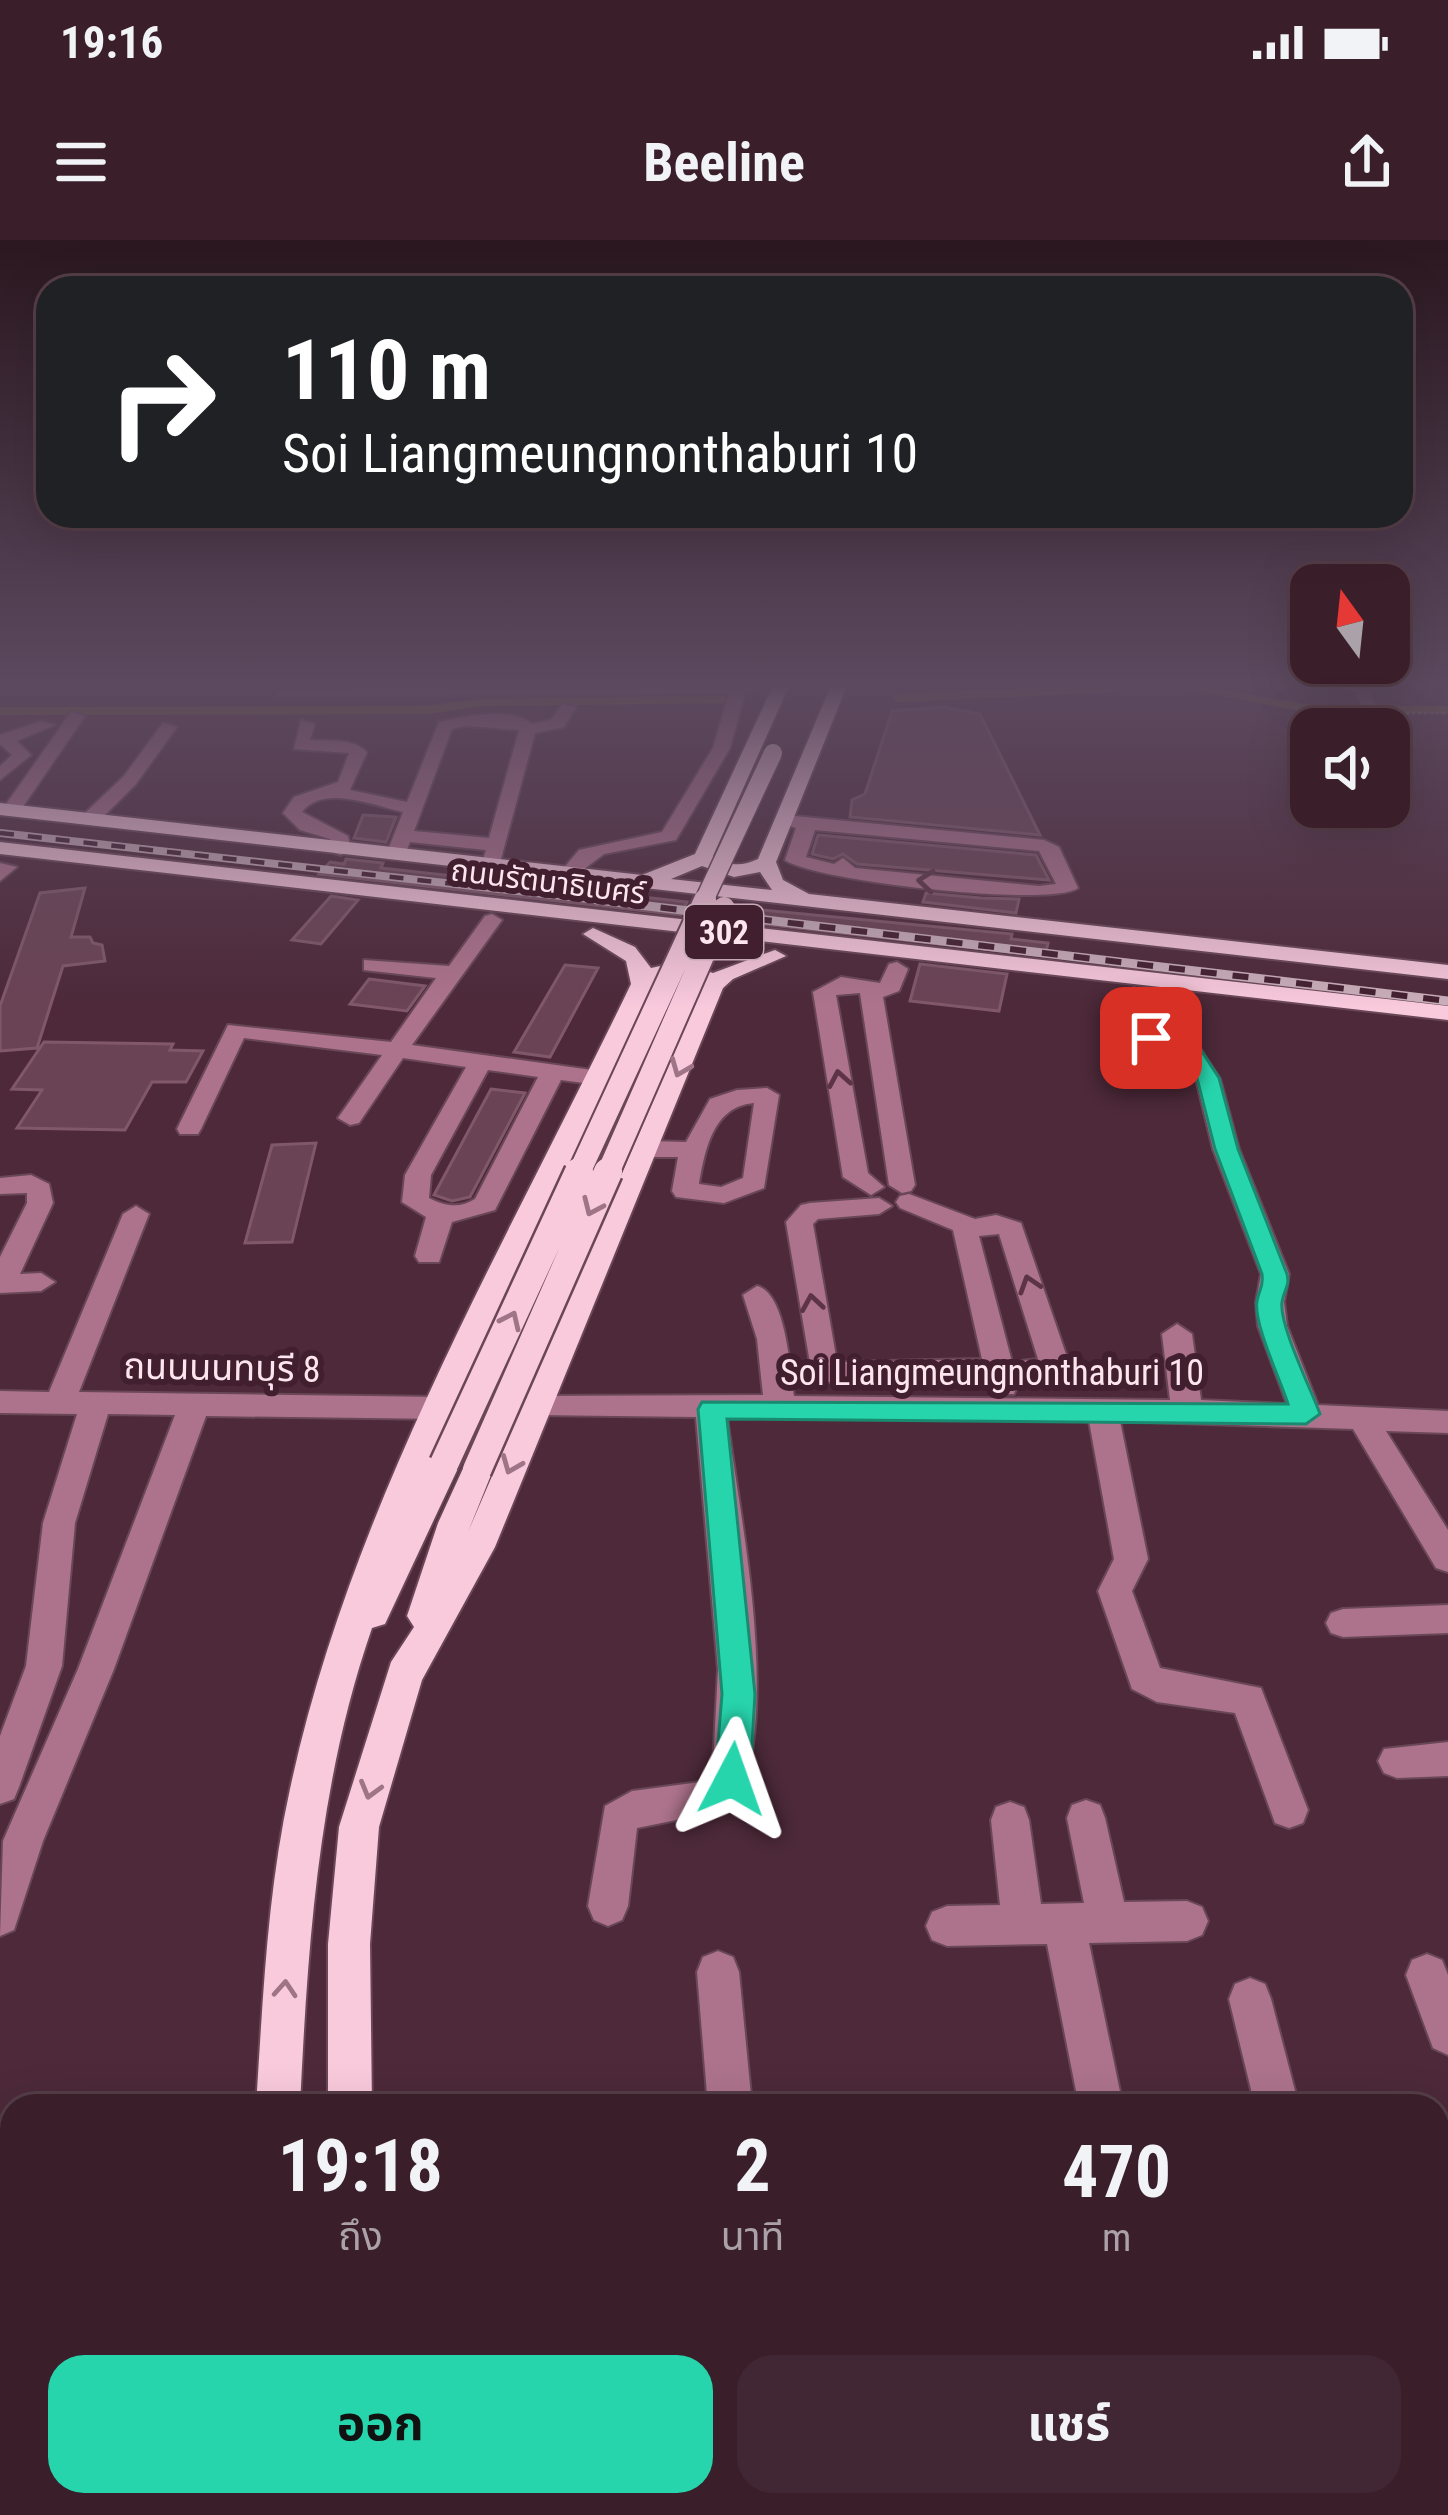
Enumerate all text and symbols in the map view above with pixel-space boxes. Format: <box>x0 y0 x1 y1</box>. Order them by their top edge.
text: 19:16 <box>60 16 163 69</box>
icon: menu <box>48 129 114 195</box>
icon: share <box>1334 129 1400 195</box>
text: Beeline <box>643 131 805 194</box>
text: 110 m <box>282 321 491 420</box>
icon: right <box>84 324 240 480</box>
text: Soi Liangmeungnonthaburi 10 <box>282 422 918 485</box>
north arrow <box>1290 564 1410 684</box>
map controls <box>1290 564 1410 828</box>
button: sound <box>1290 708 1410 828</box>
street label: ถนนรัตนาธิเบศร์ <box>449 852 649 911</box>
one-way arrow <box>916 869 935 894</box>
road number: 302 <box>685 905 763 959</box>
pin <box>1100 987 1202 1089</box>
icon: arrive <box>1118 1005 1184 1071</box>
one-way arrow <box>670 1056 695 1077</box>
one-way arrow <box>827 1069 853 1089</box>
one-way arrow <box>583 1195 607 1217</box>
one-way arrow <box>1018 1274 1043 1295</box>
one-way arrow <box>801 1294 826 1314</box>
one-way arrow <box>497 1311 520 1332</box>
street label: ถนนนนทบุรี 8 <box>123 1345 321 1391</box>
street label: Soi Liangmeungnonthaburi 10 <box>780 1352 1204 1394</box>
one-way arrow <box>500 1454 525 1475</box>
position arrow <box>669 1716 795 1842</box>
one-way arrow <box>359 1778 384 1799</box>
one-way arrow <box>272 1979 298 1998</box>
text: 19:18 <box>278 2124 443 2209</box>
text: 2 <box>734 2124 771 2209</box>
text: 470 <box>1062 2130 1171 2215</box>
text: ถึง <box>338 2214 383 2260</box>
text: นาที <box>721 2214 784 2260</box>
text: m <box>1102 2215 1131 2261</box>
button: ออก <box>48 2355 713 2493</box>
button: แชร์ <box>737 2355 1401 2493</box>

